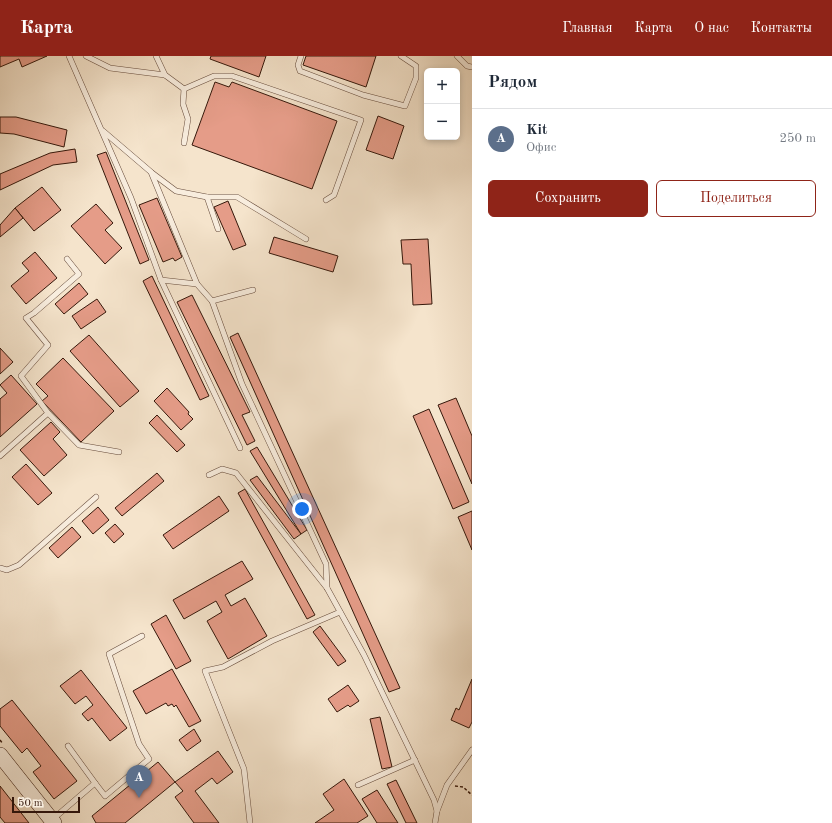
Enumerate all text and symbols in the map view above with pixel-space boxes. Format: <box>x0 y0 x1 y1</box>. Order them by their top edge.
text: Карта <box>20 19 73 38</box>
text: Главная <box>562 21 612 35</box>
text: Карта <box>634 21 672 35</box>
text: О нас <box>694 21 729 35</box>
text: Контакты <box>751 21 812 35</box>
map controls <box>424 68 460 140</box>
button: + <box>424 68 460 104</box>
text: Рядом <box>488 74 537 91</box>
button: − <box>424 104 460 140</box>
text: Kit <box>526 123 547 138</box>
text: A <box>496 132 506 145</box>
text: 250 m <box>779 132 816 145</box>
text: Офис <box>526 141 556 154</box>
button: Сохранить <box>488 180 648 217</box>
button: Поделиться <box>656 180 816 217</box>
your location <box>292 499 312 519</box>
pin: A <box>126 765 152 798</box>
scale bar <box>12 795 80 814</box>
text: 50 m <box>18 798 43 809</box>

